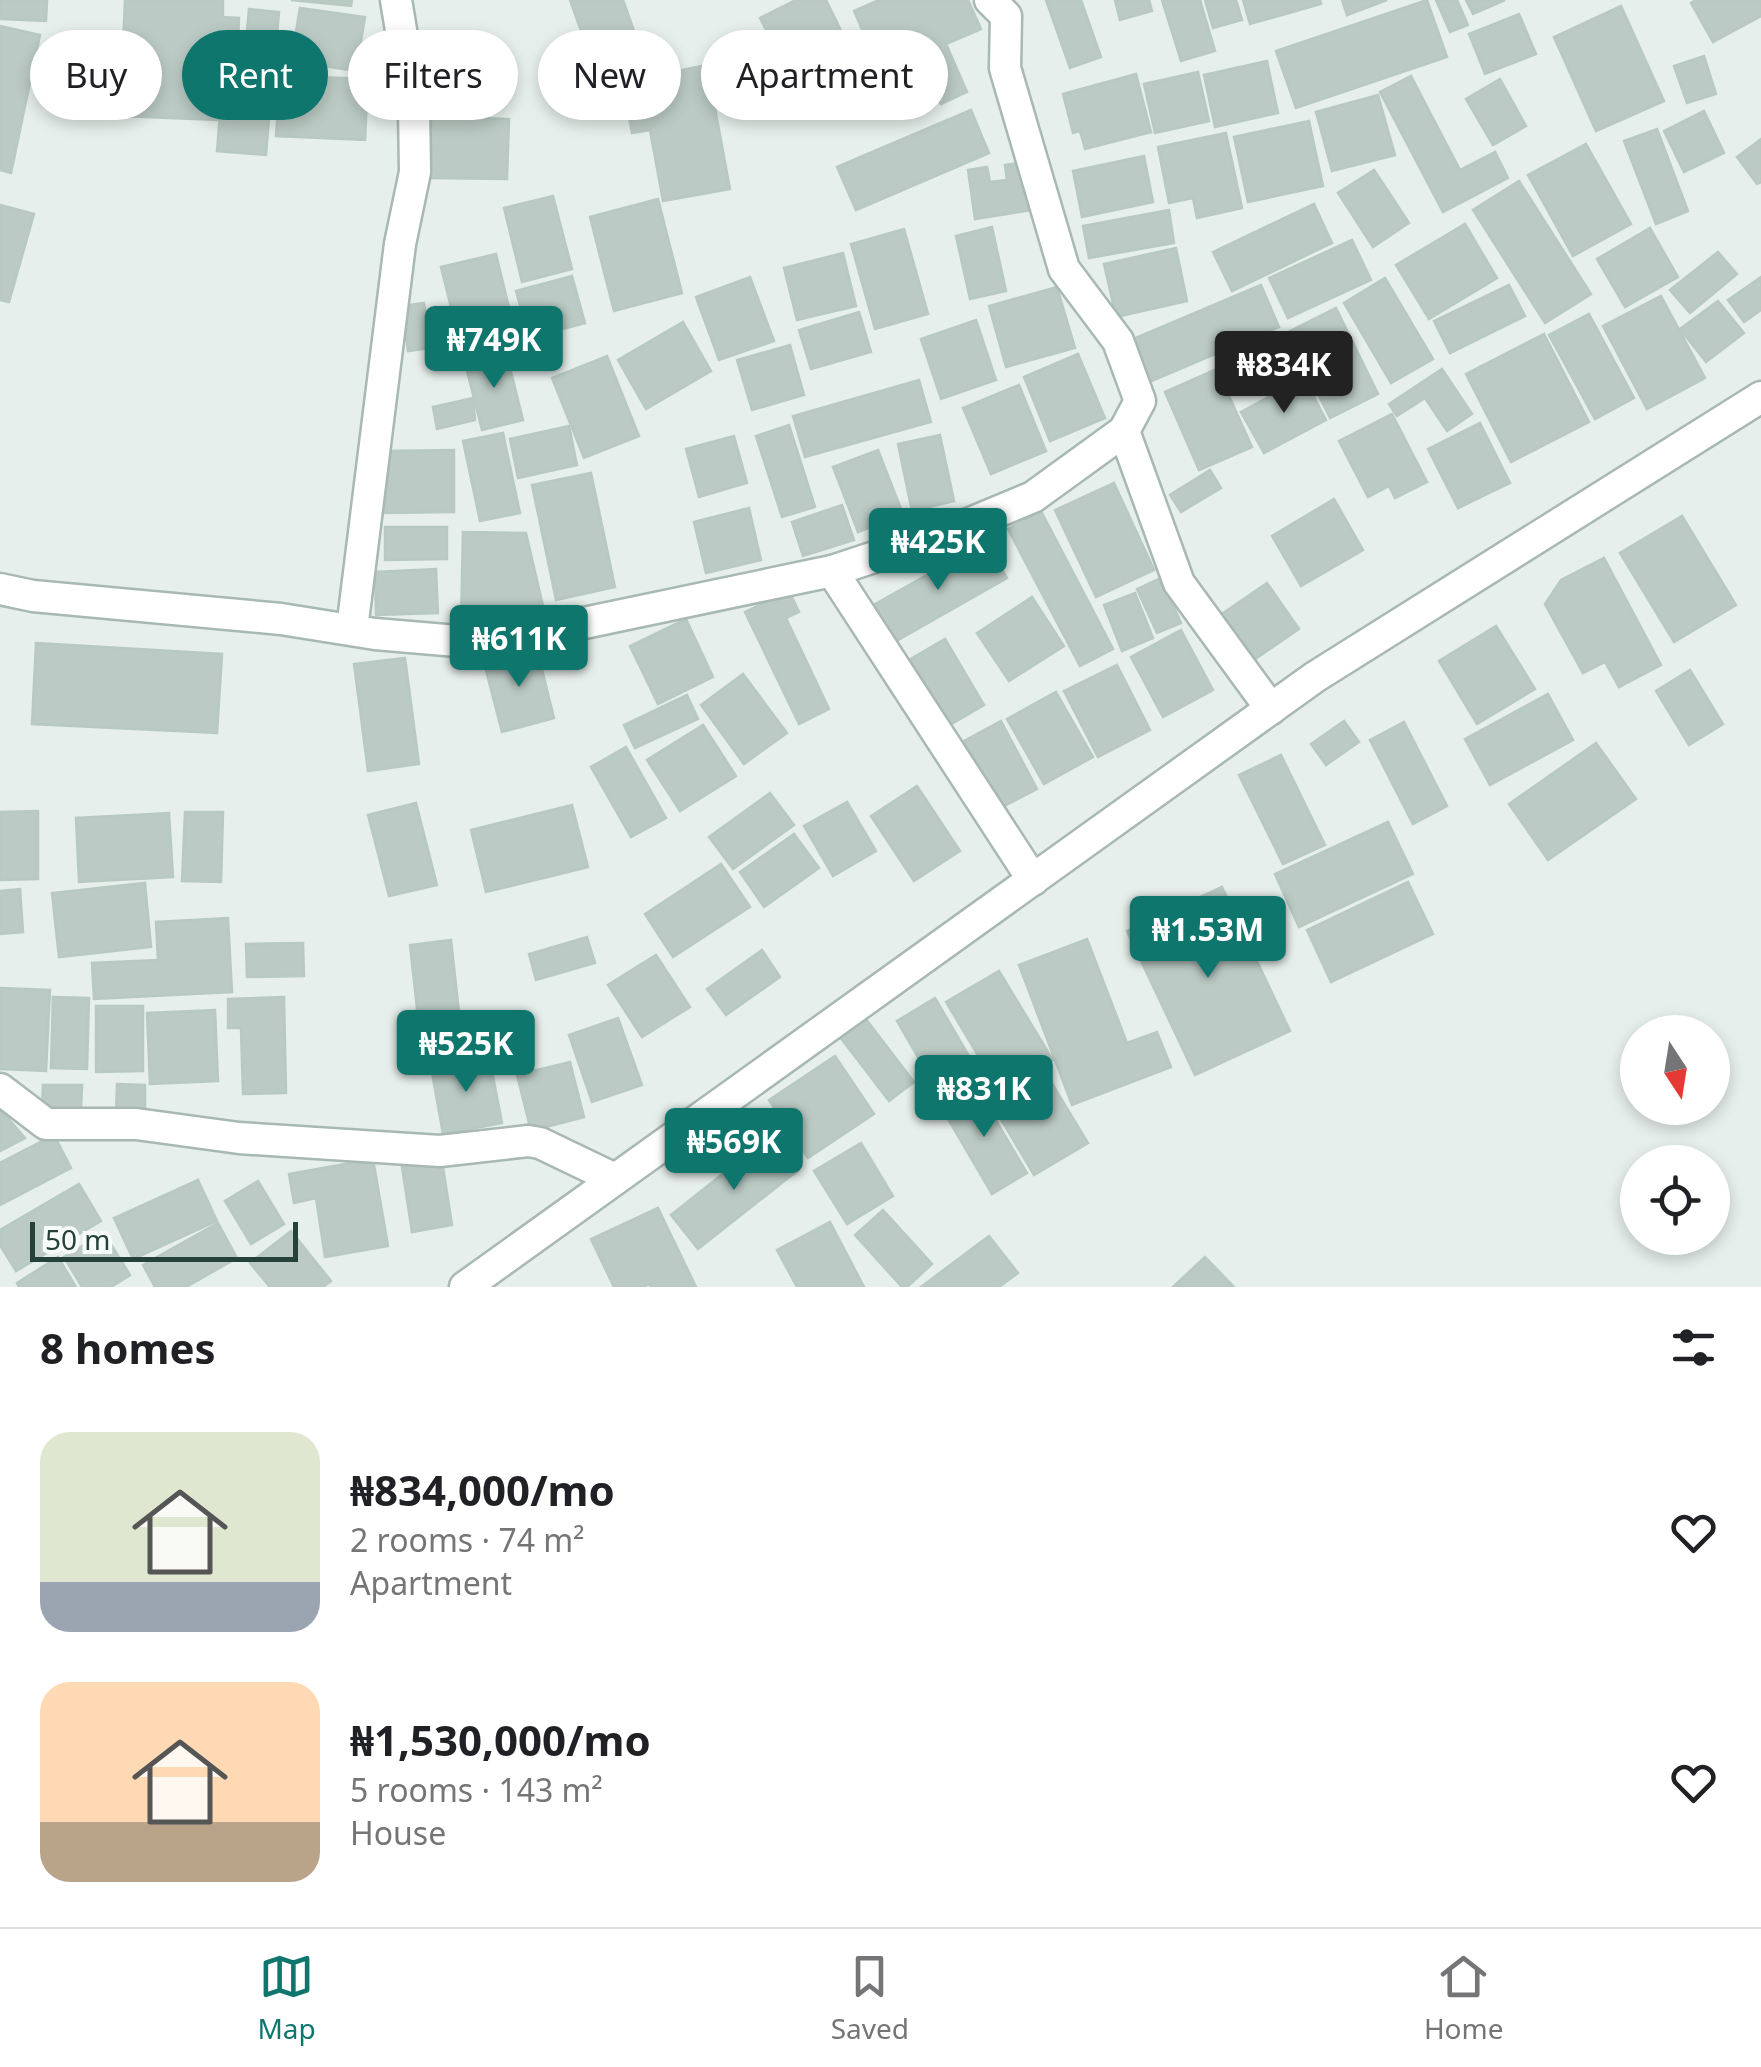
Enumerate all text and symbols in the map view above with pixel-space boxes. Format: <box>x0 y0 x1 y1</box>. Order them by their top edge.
chip: Buy <box>30 30 162 120</box>
chip: Rent <box>182 30 328 120</box>
chip: Filters <box>348 30 518 120</box>
chip: New <box>538 30 681 120</box>
chip: Apartment <box>701 30 948 120</box>
pin: ₦749K <box>424 306 564 391</box>
text: ₦749K <box>447 317 541 360</box>
pin: ₦834K <box>1214 331 1354 416</box>
text: ₦834K <box>1237 342 1331 385</box>
pin: ₦425K <box>868 508 1008 593</box>
text: ₦425K <box>891 519 985 562</box>
pin: ₦611K <box>449 605 589 690</box>
text: ₦611K <box>472 616 566 659</box>
pin: ₦1.53M <box>1127 896 1289 981</box>
text: ₦1.53M <box>1152 907 1264 950</box>
pin: ₦525K <box>396 1010 536 1095</box>
north arrow <box>1620 1015 1730 1125</box>
map controls <box>1620 1015 1730 1255</box>
text: ₦525K <box>419 1021 513 1064</box>
pin: ₦831K <box>914 1055 1054 1140</box>
text: ₦831K <box>937 1066 1031 1109</box>
pin: ₦569K <box>664 1108 804 1193</box>
text: ₦569K <box>687 1119 781 1162</box>
button: locate <box>1620 1145 1730 1255</box>
scale bar <box>30 1217 298 1262</box>
text: 50 m <box>45 1220 111 1258</box>
text: 8 homes <box>40 1319 216 1376</box>
icon: filters <box>1666 1320 1721 1375</box>
text: ₦834,000/mo <box>350 1461 615 1518</box>
icon: home <box>120 1472 240 1592</box>
icon: heart <box>1666 1505 1721 1560</box>
text: 2 rooms · 74 m² <box>350 1518 584 1561</box>
text: Apartment <box>350 1561 512 1604</box>
text: ₦1,530,000/mo <box>350 1711 651 1768</box>
icon: home <box>120 1722 240 1842</box>
icon: heart <box>1666 1755 1721 1810</box>
text: 5 rooms · 143 m² <box>350 1768 603 1811</box>
text: House <box>350 1811 446 1854</box>
tab: Map <box>257 1949 316 2047</box>
tab: Saved <box>831 1949 909 2047</box>
tab: Home <box>1424 1949 1504 2047</box>

